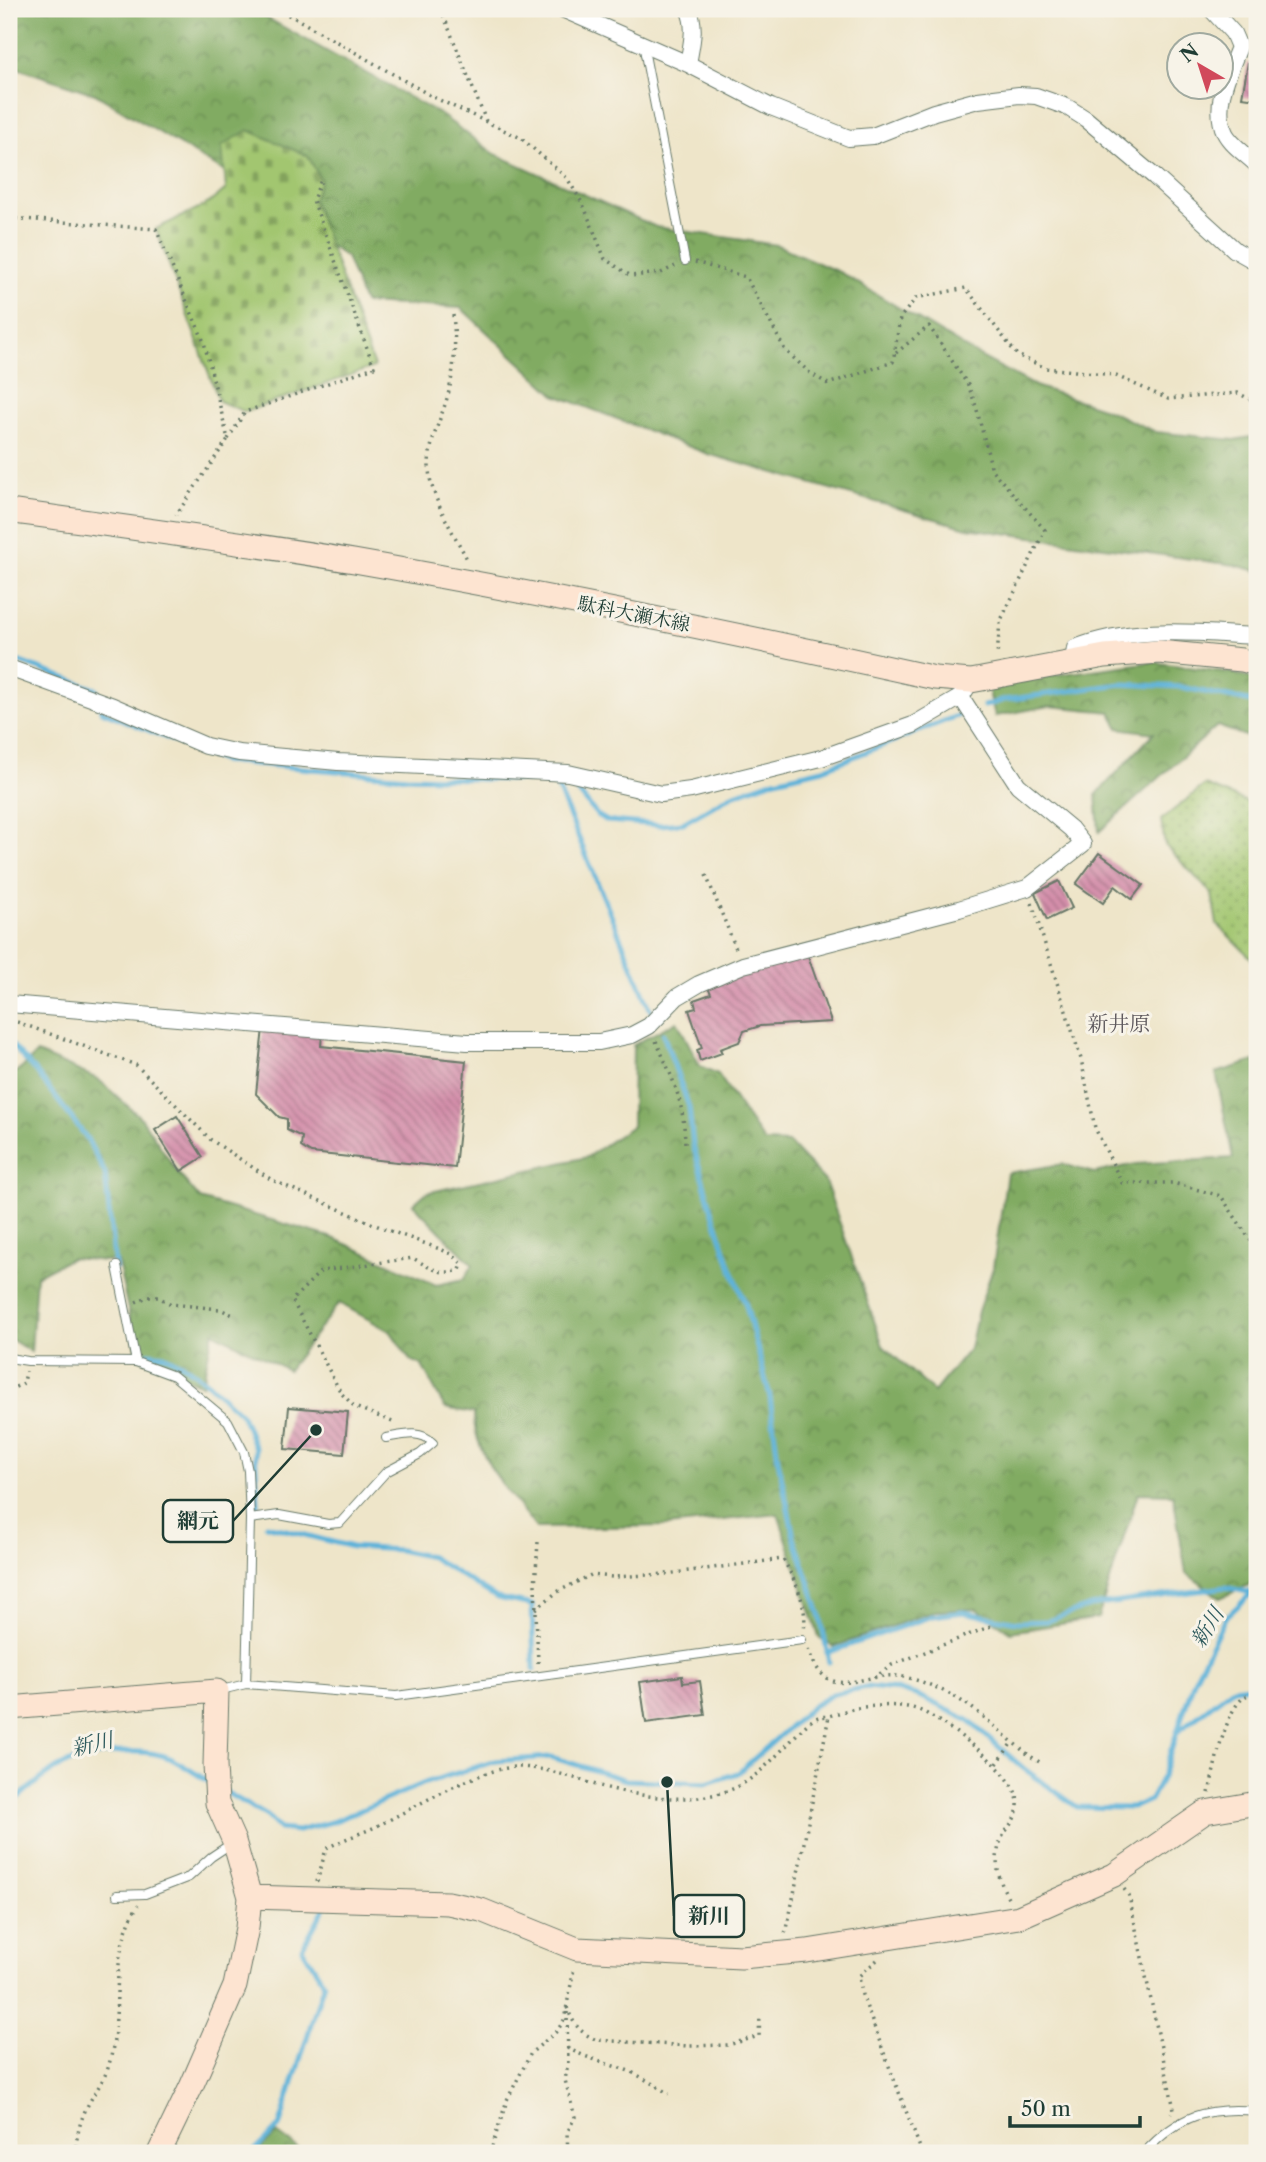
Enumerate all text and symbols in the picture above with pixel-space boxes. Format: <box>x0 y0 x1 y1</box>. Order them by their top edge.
north arrow <box>1164 32 1234 102</box>
text: N <box>1176 39 1203 67</box>
street label: 駄科大瀬木線 <box>576 592 692 636</box>
district label: 新井原 <box>1088 1011 1151 1036</box>
callout: 網元 <box>163 1500 233 1542</box>
text: 網元 <box>177 1508 219 1533</box>
water label: 新川 <box>1185 1601 1230 1651</box>
water label: 新川 <box>69 1727 117 1761</box>
callout: 新川 <box>674 1895 744 1937</box>
text: 新川 <box>688 1903 730 1928</box>
scale bar <box>1010 2085 1140 2129</box>
text: 50 m <box>1021 2096 1071 2121</box>

